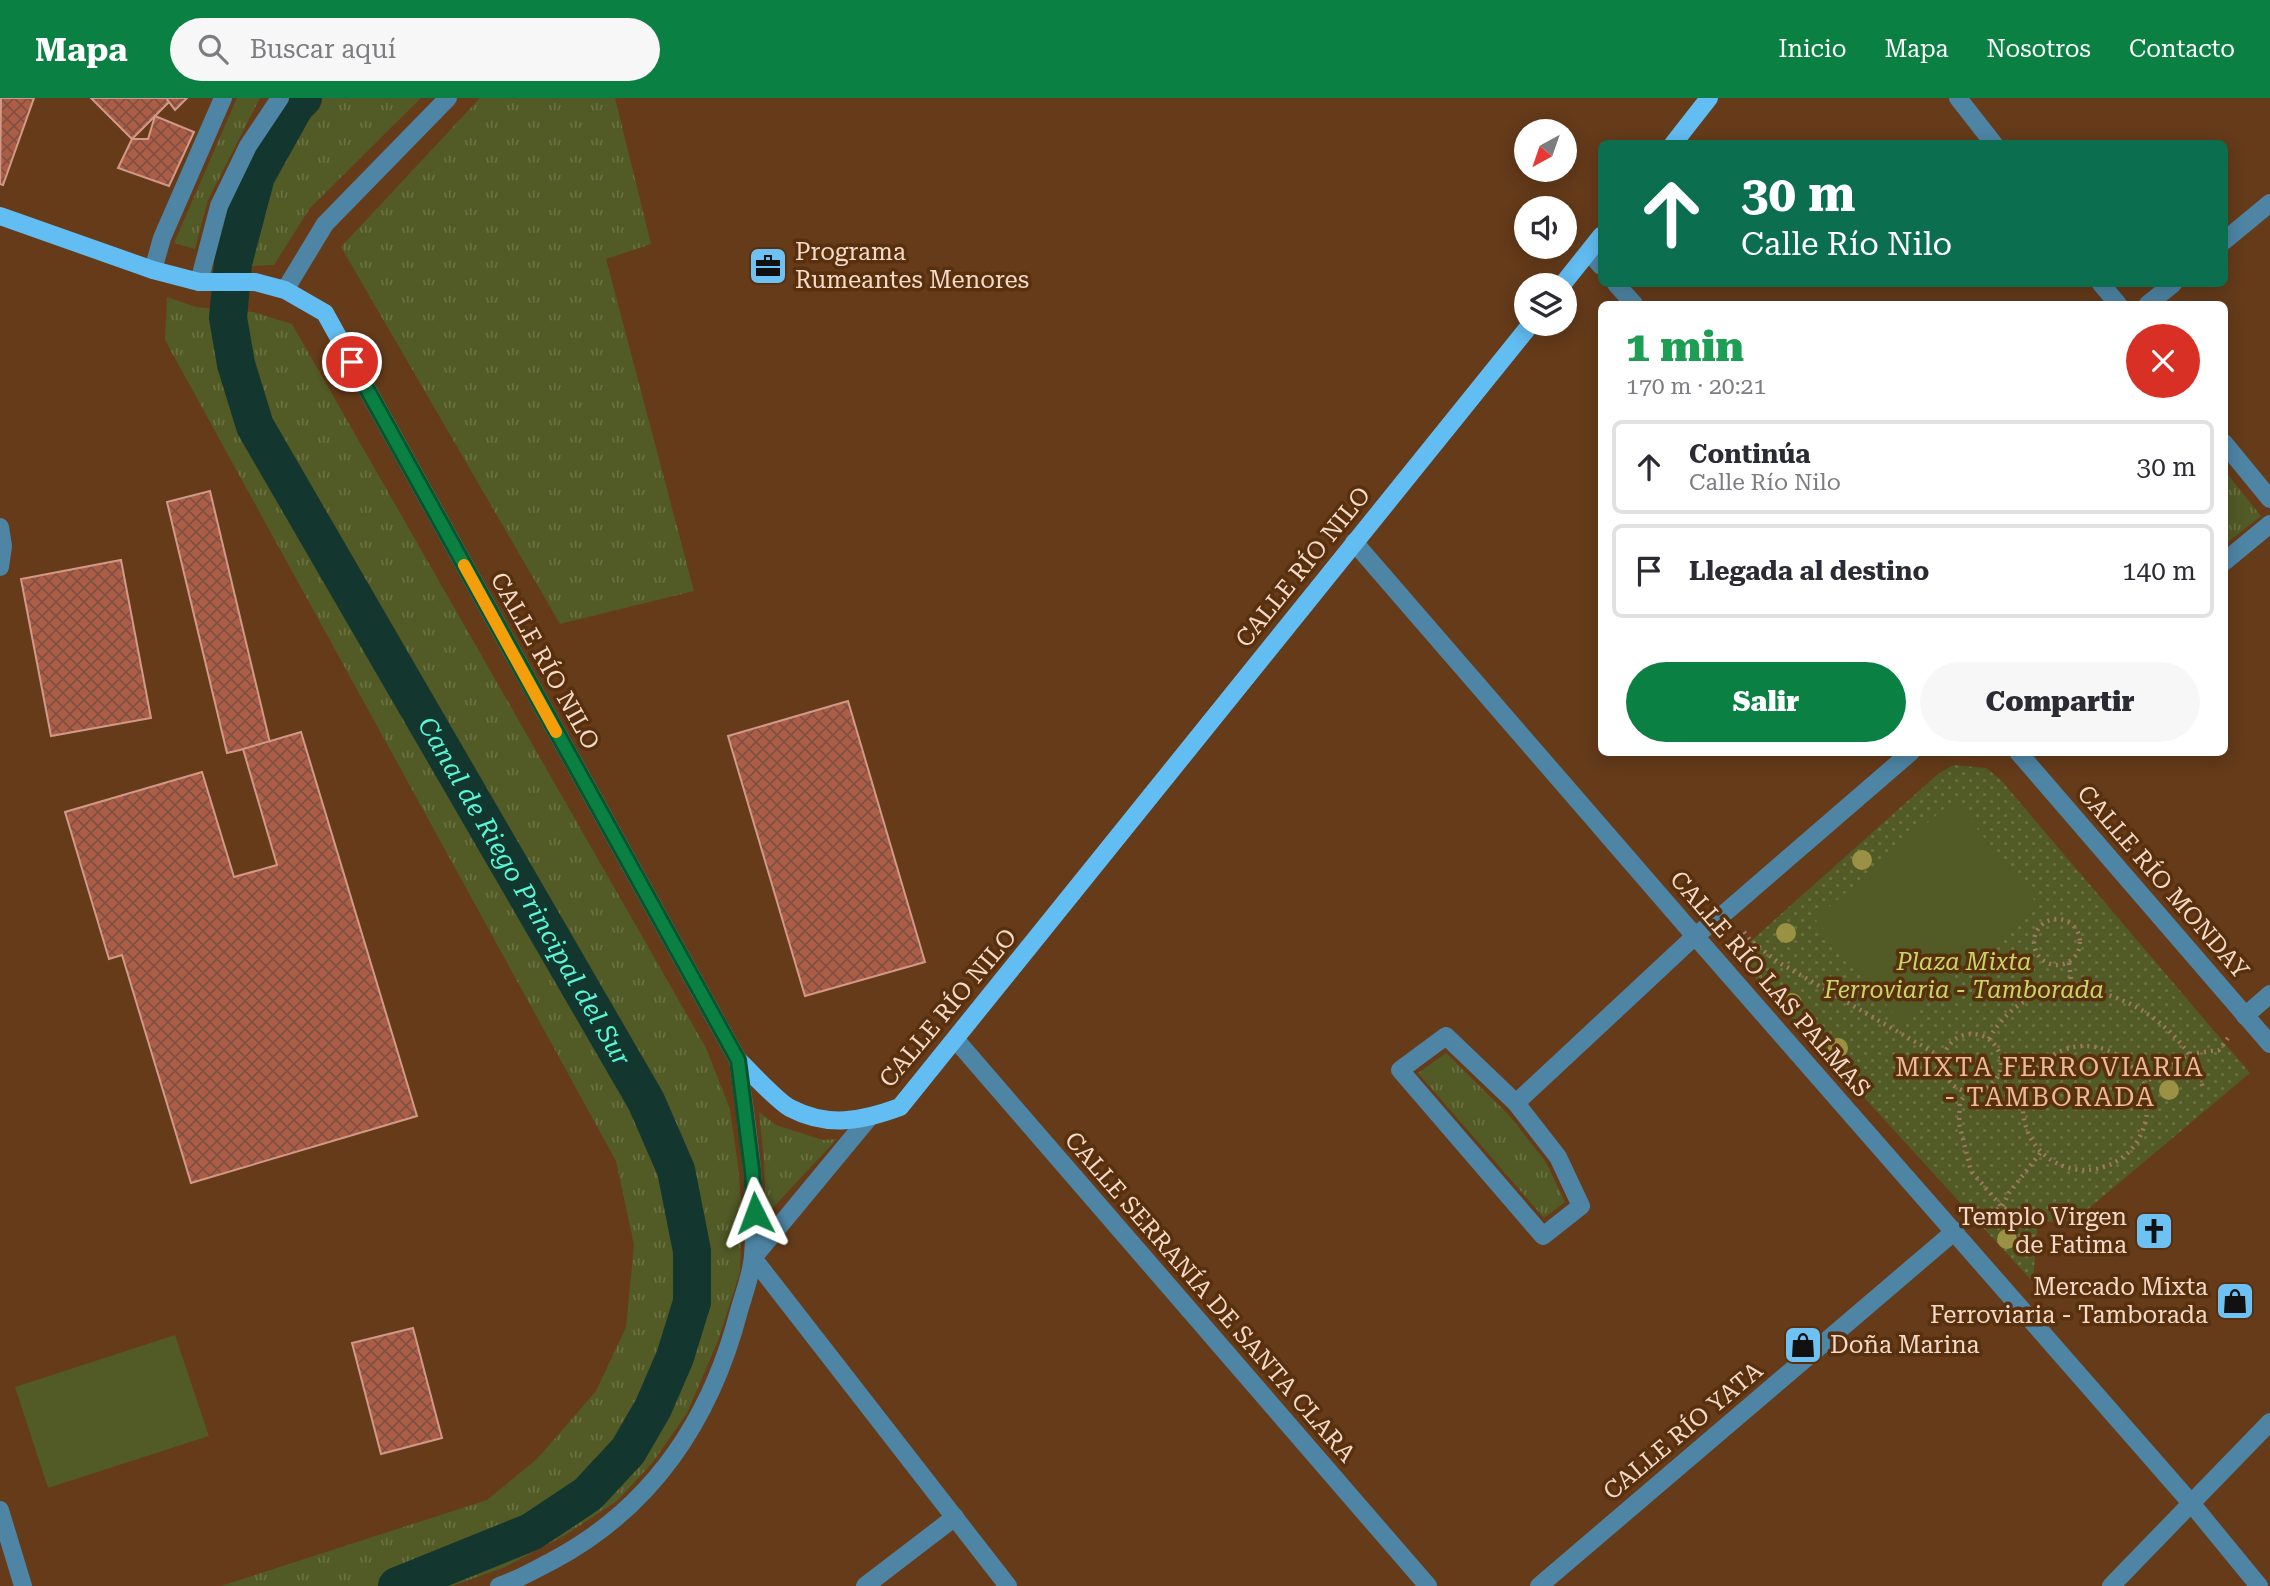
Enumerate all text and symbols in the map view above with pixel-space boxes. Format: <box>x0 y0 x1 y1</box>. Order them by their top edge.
search box <box>170 18 660 81</box>
text: Mapa <box>35 30 128 69</box>
icon: search <box>194 30 232 68</box>
text: Buscar aquí <box>250 34 396 64</box>
text: Inicio <box>1778 35 1846 63</box>
text: Mapa <box>1884 35 1949 63</box>
text: Nosotros <box>1987 35 2091 63</box>
text: Contacto <box>2129 35 2235 63</box>
north arrow <box>1514 119 1577 182</box>
map controls <box>1514 119 1577 336</box>
text: 30 m <box>1741 166 1856 223</box>
icon: ahead <box>1626 168 1717 259</box>
button: sound <box>1514 196 1577 259</box>
text: Calle Río Nilo <box>1741 225 1952 263</box>
place label: Programa Rumeantes Menores <box>795 238 1029 294</box>
office icon: Programa Rumeantes Menores <box>747 245 789 287</box>
button: layers <box>1514 273 1577 336</box>
text: 1 min <box>1626 322 1744 371</box>
button: close <box>2126 324 2200 398</box>
pin <box>322 332 382 392</box>
icon: arrive <box>333 343 371 381</box>
text: 170 m · 20:21 <box>1626 373 1766 400</box>
text: Continúa <box>1689 439 1811 469</box>
icon: ahead <box>1630 448 1668 486</box>
text: 30 m <box>2137 452 2196 482</box>
text: Calle Río Nilo <box>1689 469 1841 496</box>
street label: CALLE RÍO NILO <box>1229 481 1376 653</box>
icon: arrive <box>1630 552 1668 590</box>
text: Llegada al destino <box>1689 556 1929 586</box>
text: 140 m <box>2122 556 2196 586</box>
street label: CALLE RÍO NILO <box>485 567 606 754</box>
button: Salir <box>1626 662 1906 742</box>
button: Compartir <box>1920 662 2200 742</box>
water label: Canal de Riego Principal del Sur <box>412 712 637 1071</box>
street label: CALLE RÍO MONDAY <box>2071 779 2256 985</box>
street label: CALLE RÍO LAS PALMAS <box>1664 865 1877 1103</box>
street label: CALLE RÍO NILO <box>873 922 1022 1093</box>
park label: Plaza Mixta Ferroviaria - Tamborada <box>1823 948 2104 1004</box>
district label: MIXTA FERROVIARIA - TAMBORADA <box>1895 1052 2205 1112</box>
street label: CALLE SERRANÍA DE SANTA CLARA <box>1059 1126 1362 1468</box>
position arrow <box>718 1176 792 1250</box>
place label: Templo Virgen de Fatima <box>1958 1203 2127 1259</box>
church icon: Templo Virgen de Fatima <box>2133 1210 2175 1252</box>
place label: Mercado Mixta Ferroviaria - Tamborada <box>1930 1273 2208 1329</box>
shop icon: Mercado Mixta Ferroviaria - Tamborada <box>2214 1280 2256 1322</box>
shop icon: Doña Marina <box>1782 1324 1824 1366</box>
place label: Doña Marina <box>1830 1331 1980 1359</box>
street label: CALLE RÍO YATA <box>1597 1355 1768 1506</box>

